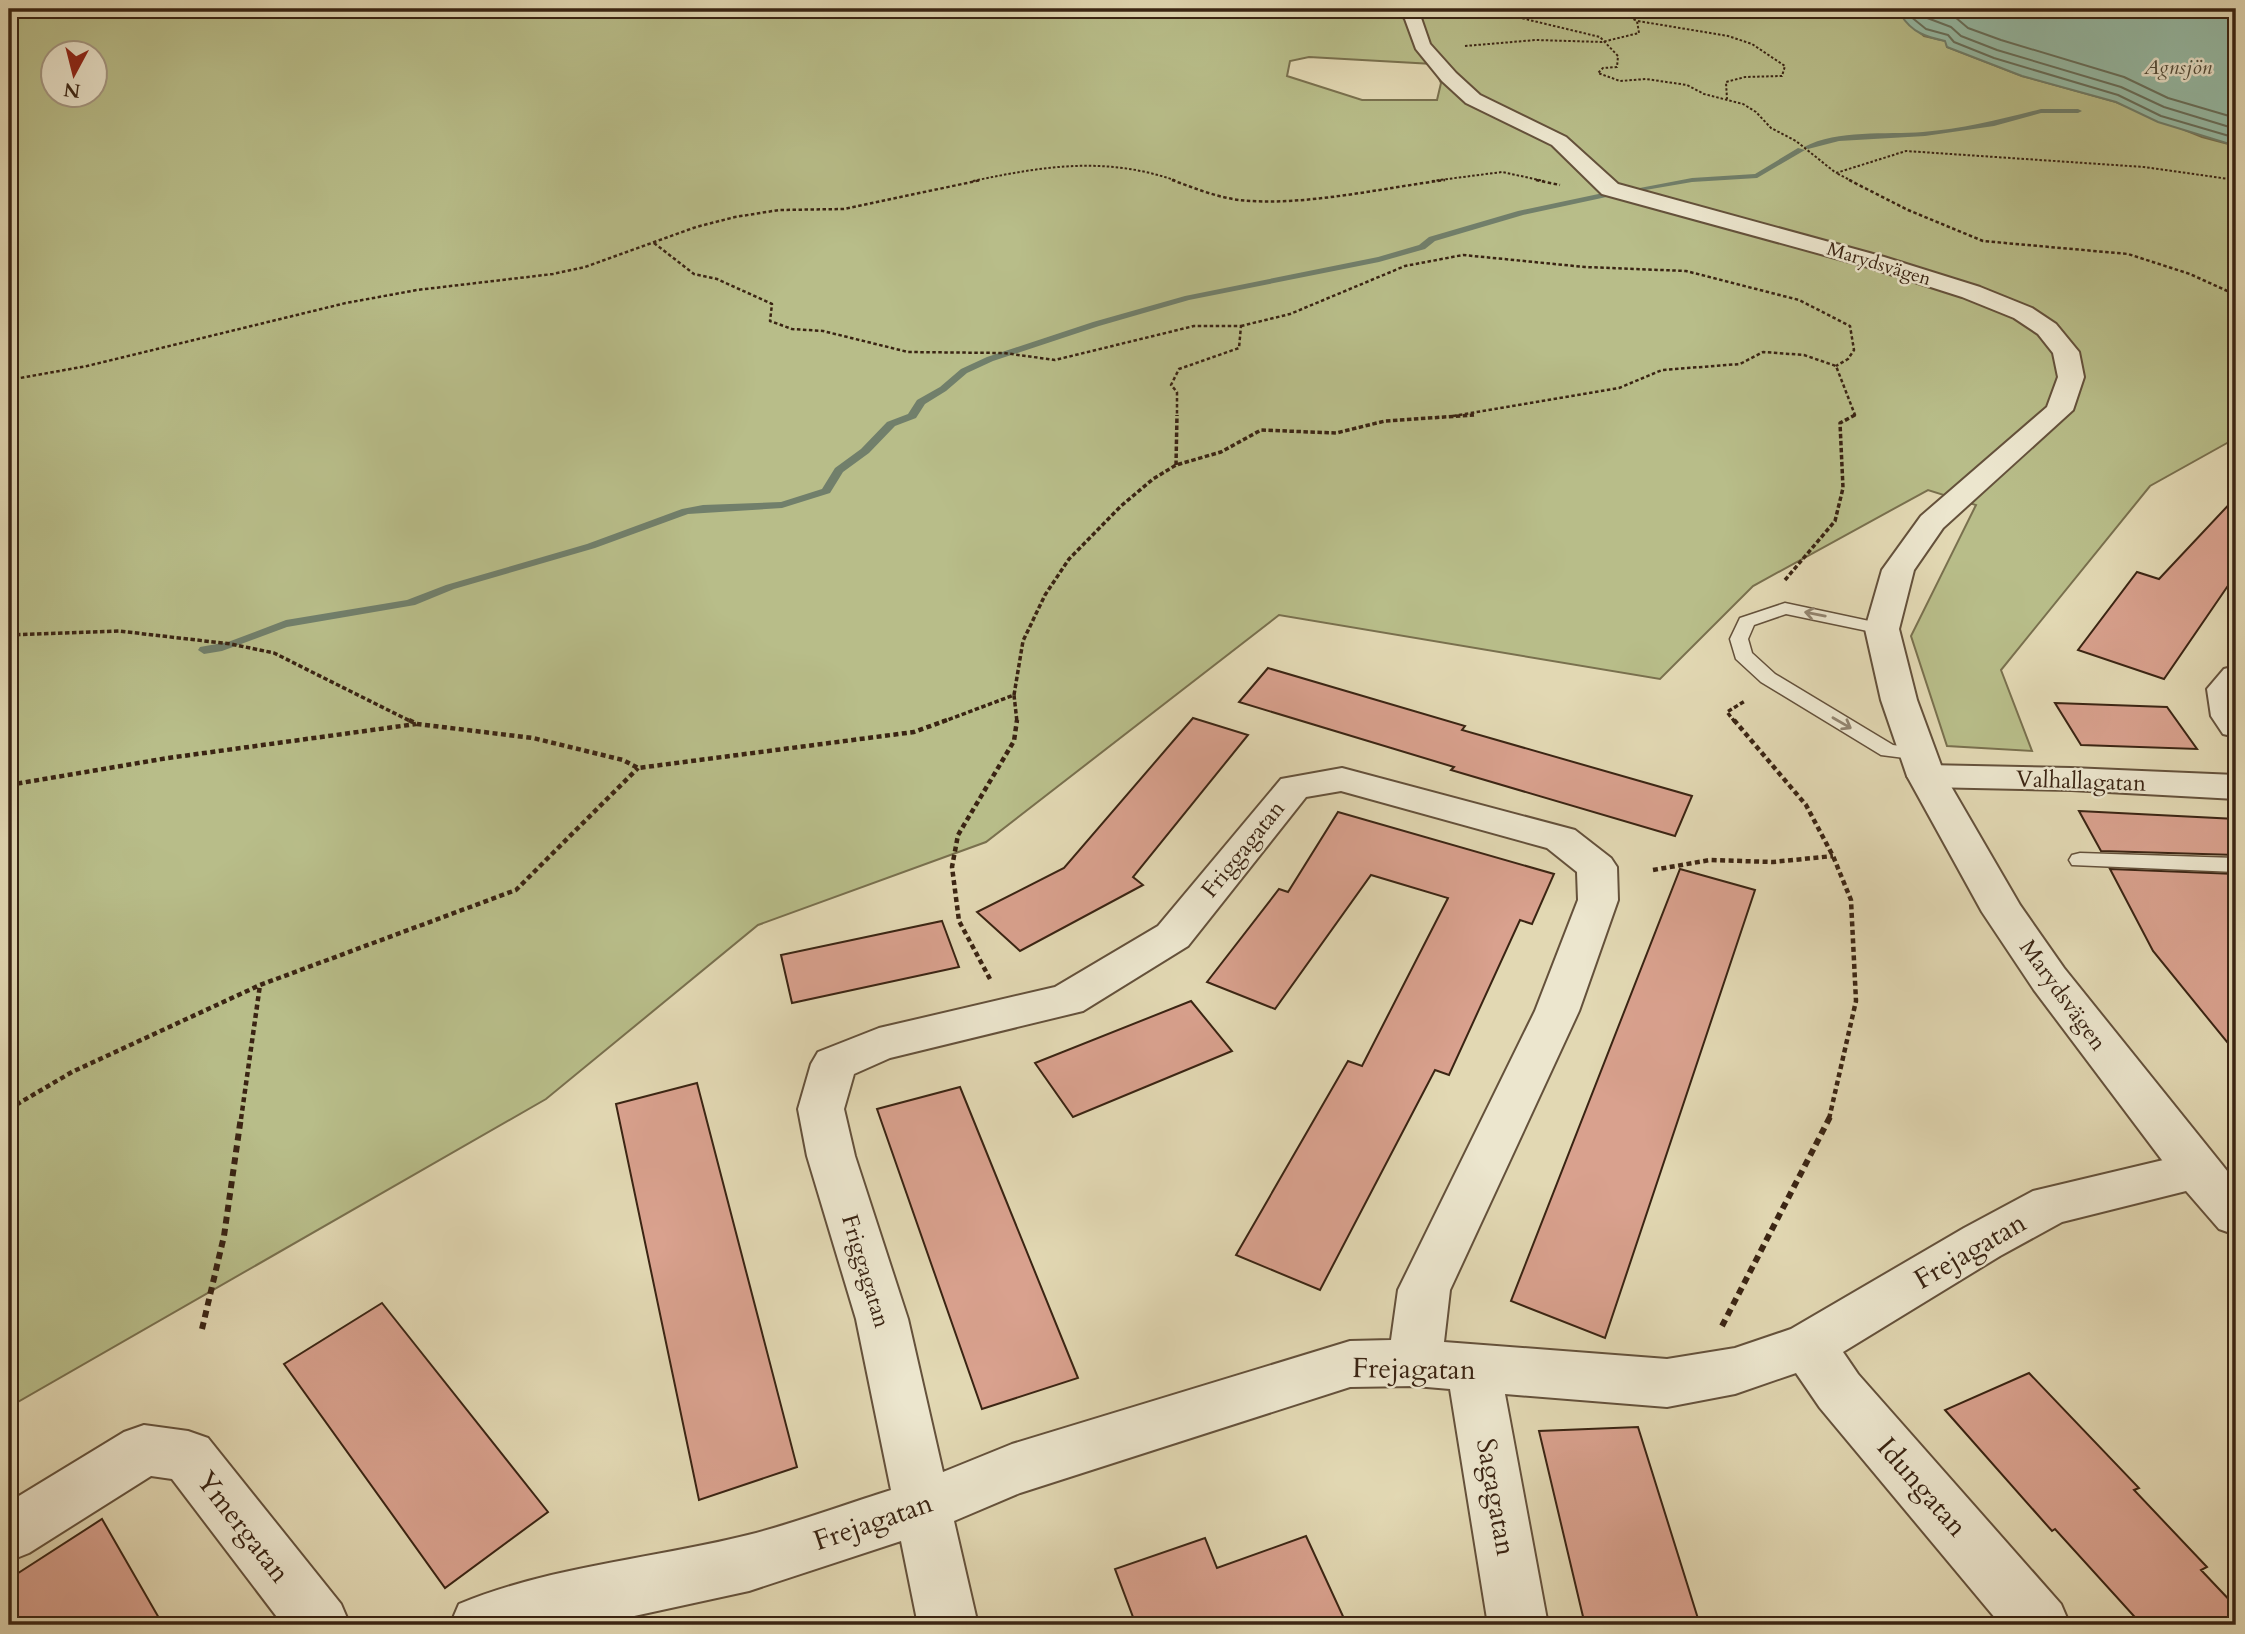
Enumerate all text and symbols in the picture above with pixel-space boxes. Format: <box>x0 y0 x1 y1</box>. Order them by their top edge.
north arrow <box>38 38 108 108</box>
water label: Agnsjön <box>2143 53 2213 82</box>
text: N <box>62 76 82 104</box>
street label: Marydsvägen <box>1824 236 1934 292</box>
one-way arrow <box>1804 607 1827 620</box>
one-way arrow <box>1831 716 1851 730</box>
street label: Valhallagatan <box>2015 763 2147 799</box>
street label: Friggagatan <box>1194 794 1292 904</box>
street label: Marydsvägen <box>2012 933 2114 1057</box>
street label: Frejagatan <box>1907 1204 2033 1298</box>
street label: Friggagatan <box>834 1211 898 1331</box>
street label: Frejagatan <box>1352 1349 1476 1389</box>
street label: Idungatan <box>1868 1429 1976 1545</box>
street label: Sagagatan <box>1467 1435 1525 1559</box>
street label: Ymergatan <box>187 1463 299 1591</box>
street label: Frejagatan <box>808 1484 938 1560</box>

